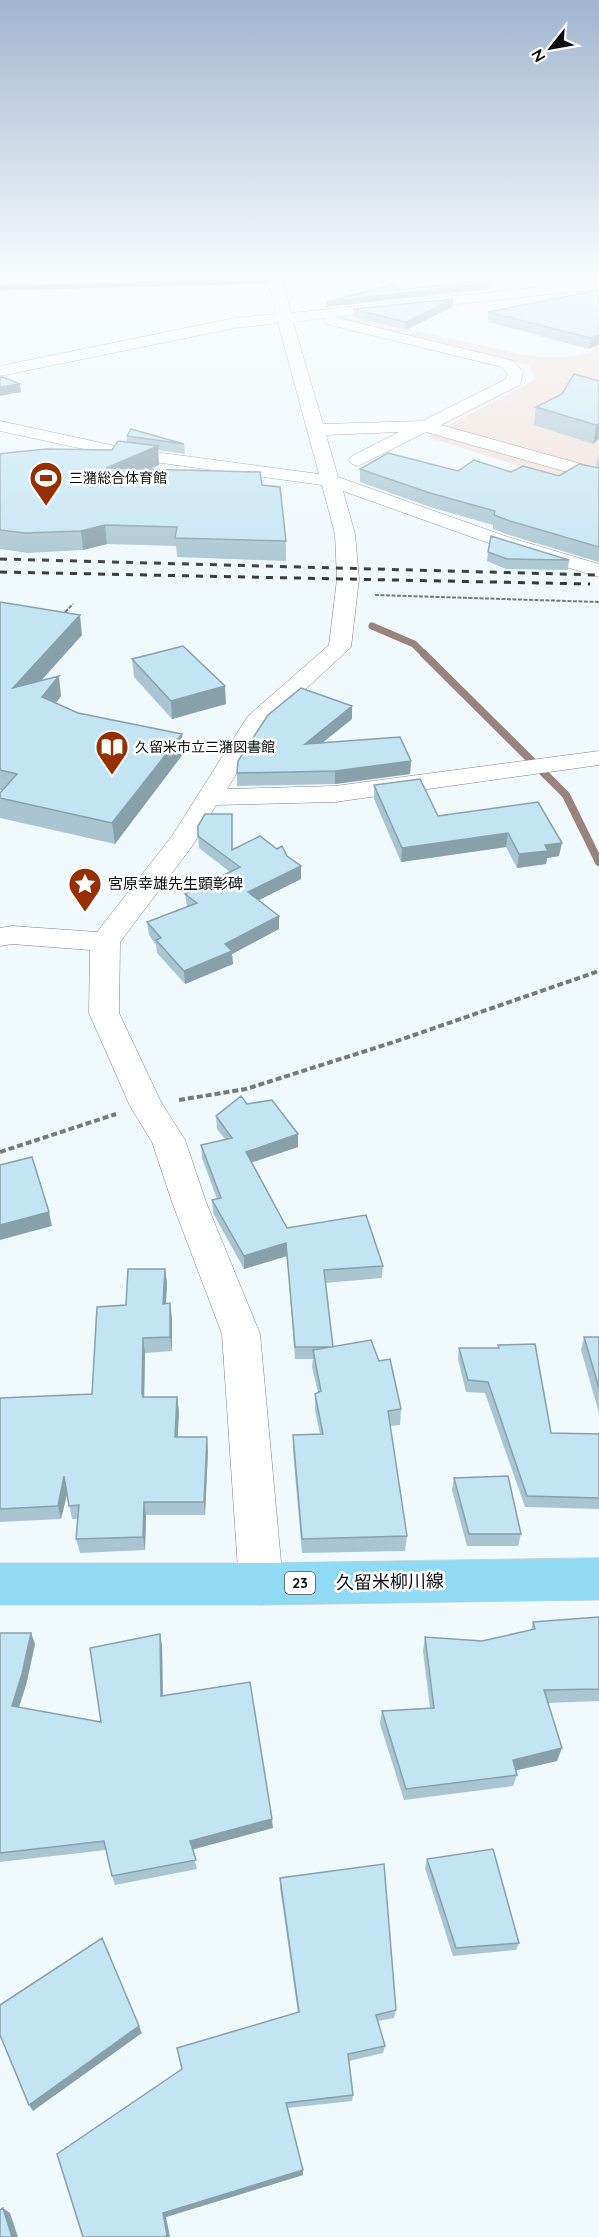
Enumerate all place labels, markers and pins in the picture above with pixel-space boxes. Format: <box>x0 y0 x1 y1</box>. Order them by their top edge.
sports icon: 三潴総合体育館 <box>28 460 64 507</box>
place label: 三潴総合体育館 <box>69 469 167 487</box>
library icon: 久留米市立三潴図書館 <box>94 729 130 776</box>
place label: 久留米市立三潴図書館 <box>135 738 275 756</box>
place icon: 宮原幸雄先生顕彰碑 <box>67 866 103 913</box>
place label: 宮原幸雄先生顕彰碑 <box>108 874 243 893</box>

